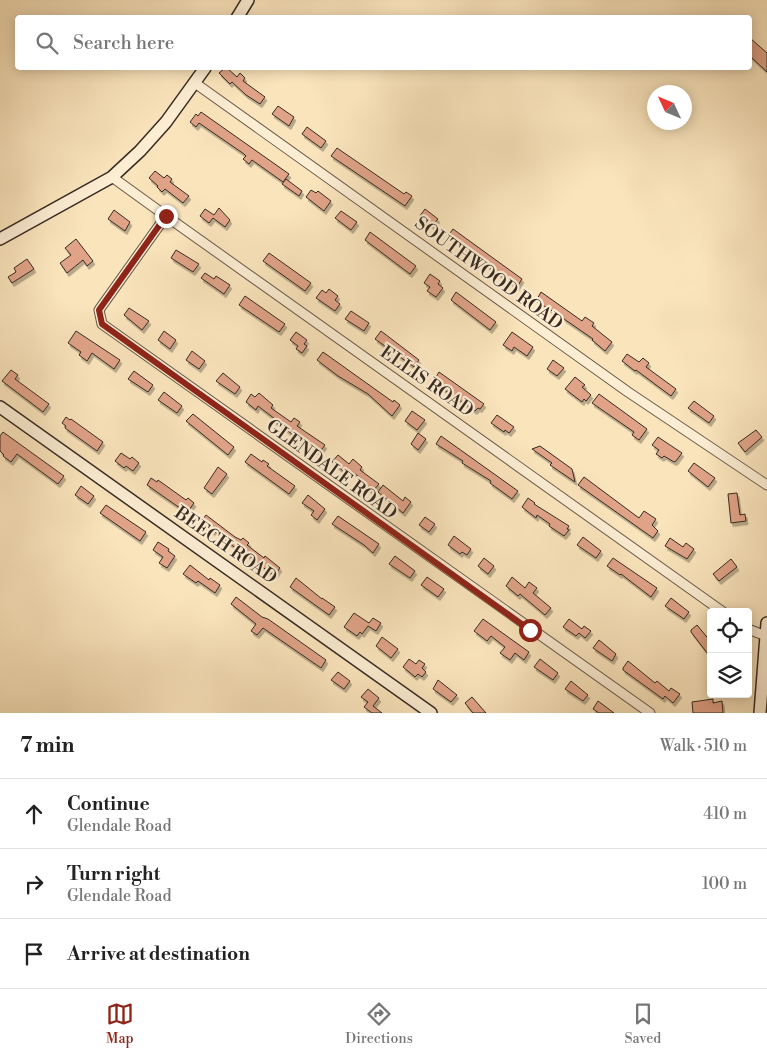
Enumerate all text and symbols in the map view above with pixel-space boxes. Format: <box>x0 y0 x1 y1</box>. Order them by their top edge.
search box <box>15 15 752 70</box>
icon: search <box>33 29 61 57</box>
text: Search here <box>73 31 174 55</box>
north arrow <box>647 85 692 130</box>
route end <box>155 205 178 228</box>
street label: SOUTHWOOD ROAD <box>410 212 567 335</box>
street label: ELLIS ROAD <box>376 341 478 422</box>
street label: GLENDALE ROAD <box>262 414 402 525</box>
street label: BEECH ROAD <box>169 501 281 589</box>
map controls <box>707 608 752 698</box>
button: locate <box>707 608 752 653</box>
route start <box>519 619 542 642</box>
button: layers <box>707 653 752 698</box>
text: 7 min <box>20 733 74 759</box>
text: Walk · 510 m <box>660 736 747 756</box>
text: Continue <box>67 792 150 816</box>
icon: ahead <box>20 800 48 828</box>
text: 410 m <box>703 804 747 824</box>
text: Glendale Road <box>67 816 172 836</box>
text: Turn right <box>67 862 160 886</box>
icon: right <box>20 870 48 898</box>
text: 100 m <box>702 874 747 894</box>
text: Glendale Road <box>67 886 172 906</box>
icon: arrive <box>20 940 48 968</box>
text: Arrive at destination <box>67 942 250 966</box>
tab: Map <box>106 1000 134 1048</box>
tab: Directions <box>345 1000 413 1048</box>
tab: Saved <box>624 1000 661 1048</box>

